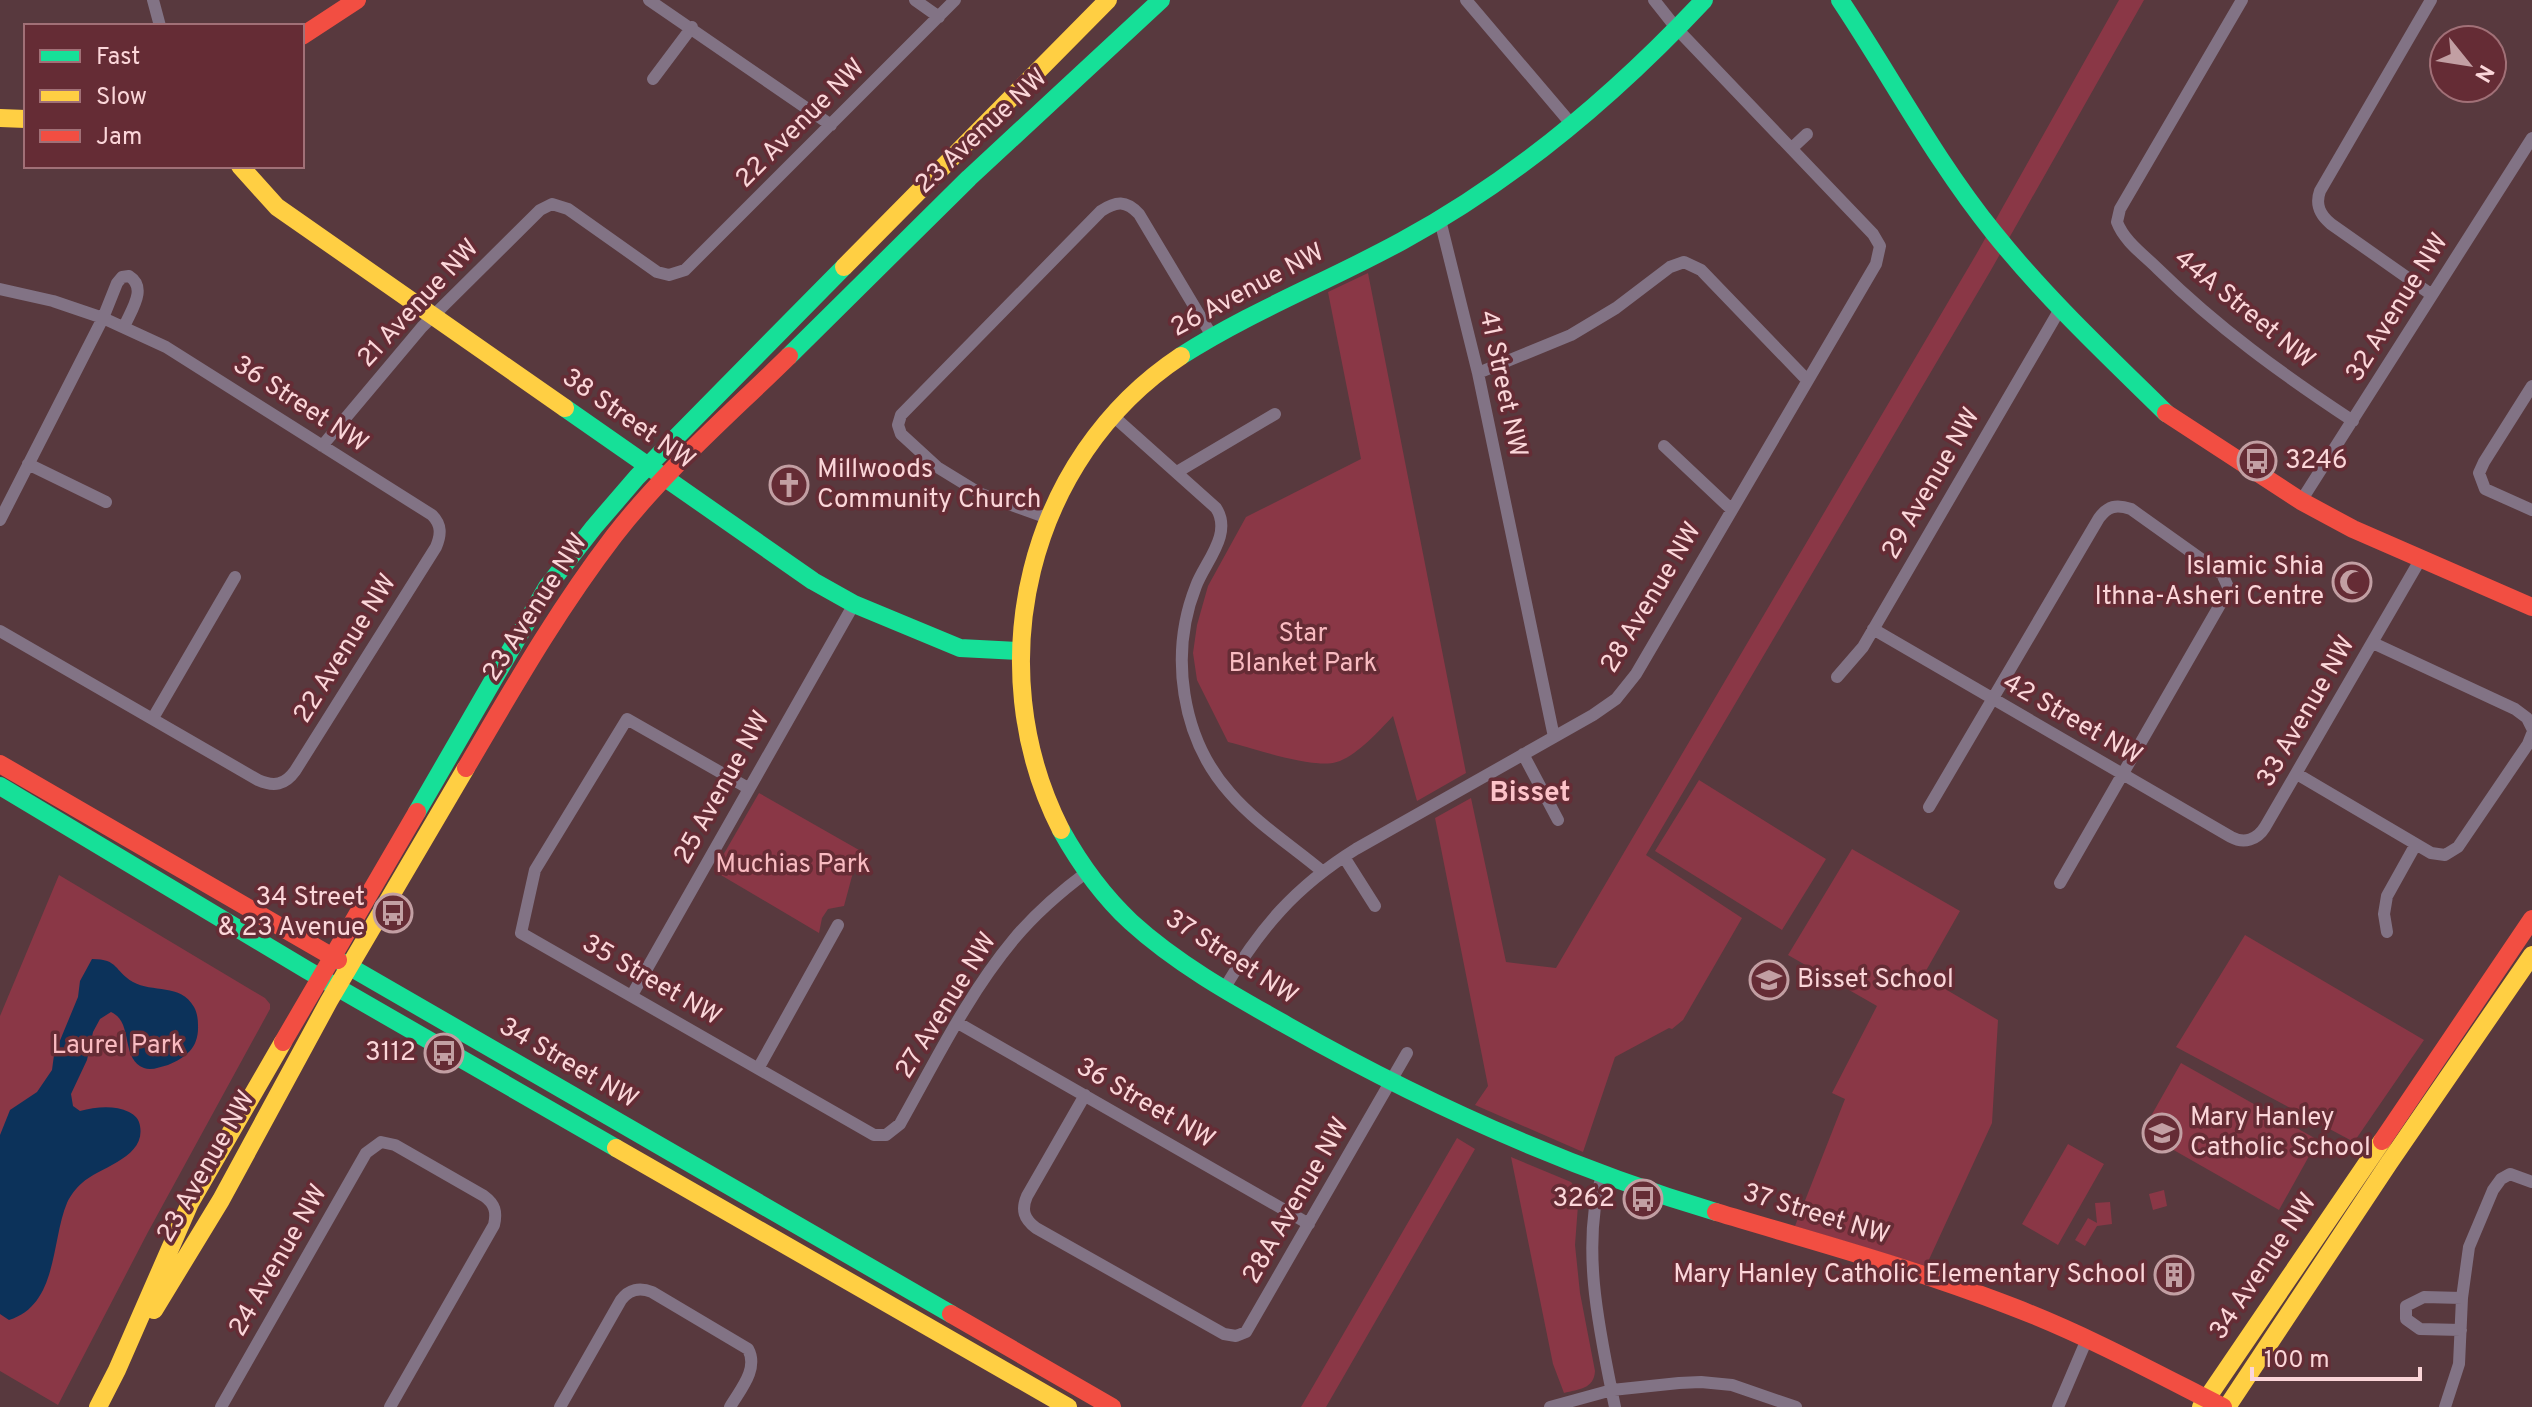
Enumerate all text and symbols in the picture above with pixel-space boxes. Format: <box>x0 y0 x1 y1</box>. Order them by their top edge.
legend <box>24 24 304 168</box>
north arrow <box>2428 24 2508 104</box>
text: Fast <box>96 43 140 73</box>
street label: 22 Avenue NW <box>729 52 873 196</box>
text: N <box>2468 59 2499 86</box>
street label: 23 Avenue NW <box>909 62 1055 202</box>
text: Slow <box>96 83 147 113</box>
text: Jam <box>96 123 142 153</box>
street label: 32 Avenue NW <box>2339 228 2457 388</box>
street label: 21 Avenue NW <box>351 233 487 375</box>
street label: 26 Avenue NW <box>1165 237 1331 345</box>
street label: 44A Street NW <box>2167 243 2321 377</box>
street label: 41 Street NW <box>1470 307 1534 461</box>
street label: 36 Street NW <box>226 349 374 461</box>
street label: 38 Street NW <box>555 362 701 478</box>
street label: 29 Avenue NW <box>1875 402 1989 566</box>
bus stop icon: 3246 <box>2236 440 2278 482</box>
place label: 3246 <box>2285 445 2347 478</box>
place label: Millwoods Community Church <box>817 454 1041 517</box>
church icon: Millwoods Community Church <box>768 464 810 506</box>
street label: 28 Avenue NW <box>1594 517 1710 679</box>
street label: 23 Avenue NW <box>476 528 596 688</box>
place label: Islamic Shia Ithna-Asheri Centre <box>2095 551 2324 614</box>
mosque icon: Islamic Shia Ithna-Asheri Centre <box>2331 561 2373 603</box>
street label: 22 Avenue NW <box>287 568 405 730</box>
park label: Star Blanket Park <box>1229 618 1377 681</box>
street label: 33 Avenue NW <box>2250 630 2364 794</box>
street label: 42 Street NW <box>1996 667 2148 773</box>
street label: 25 Avenue NW <box>667 706 779 870</box>
district label: Bisset <box>1489 776 1571 812</box>
park label: Muchias Park <box>715 849 871 882</box>
place label: 34 Street & 23 Avenue <box>218 882 365 945</box>
bus stop icon: 34 Street & 23 Avenue <box>372 892 414 934</box>
street label: 37 Street NW <box>1158 903 1304 1013</box>
street label: 27 Avenue NW <box>889 927 1005 1085</box>
street label: 35 Street NW <box>575 928 727 1034</box>
school or university icon: Bisset School <box>1748 959 1790 1001</box>
place label: Bisset School <box>1797 964 1954 997</box>
street label: 34 Street NW <box>492 1011 644 1117</box>
park label: Laurel Park <box>51 1030 185 1063</box>
bus stop icon: 3112 <box>423 1032 465 1074</box>
place label: 3112 <box>365 1037 416 1070</box>
street label: 36 Street NW <box>1070 1051 1220 1157</box>
street label: 23 Avenue NW <box>150 1085 264 1249</box>
place label: Mary Hanley Catholic School <box>2190 1102 2371 1165</box>
street label: 28A Avenue NW <box>1236 1112 1358 1290</box>
school or university icon: Mary Hanley Catholic School <box>2141 1112 2183 1154</box>
street label: 37 Street NW <box>1739 1177 1893 1253</box>
bus stop icon: 3262 <box>1622 1178 1664 1220</box>
street label: 24 Avenue NW <box>222 1179 336 1343</box>
place label: 3262 <box>1553 1183 1615 1216</box>
street label: 34 Avenue NW <box>2203 1187 2325 1347</box>
building icon: Mary Hanley Catholic Elementary School <box>2153 1254 2195 1296</box>
place label: Mary Hanley Catholic Elementary School <box>1673 1259 2146 1292</box>
scale bar <box>2252 1331 2420 1381</box>
text: 100 m <box>2264 1346 2330 1376</box>

